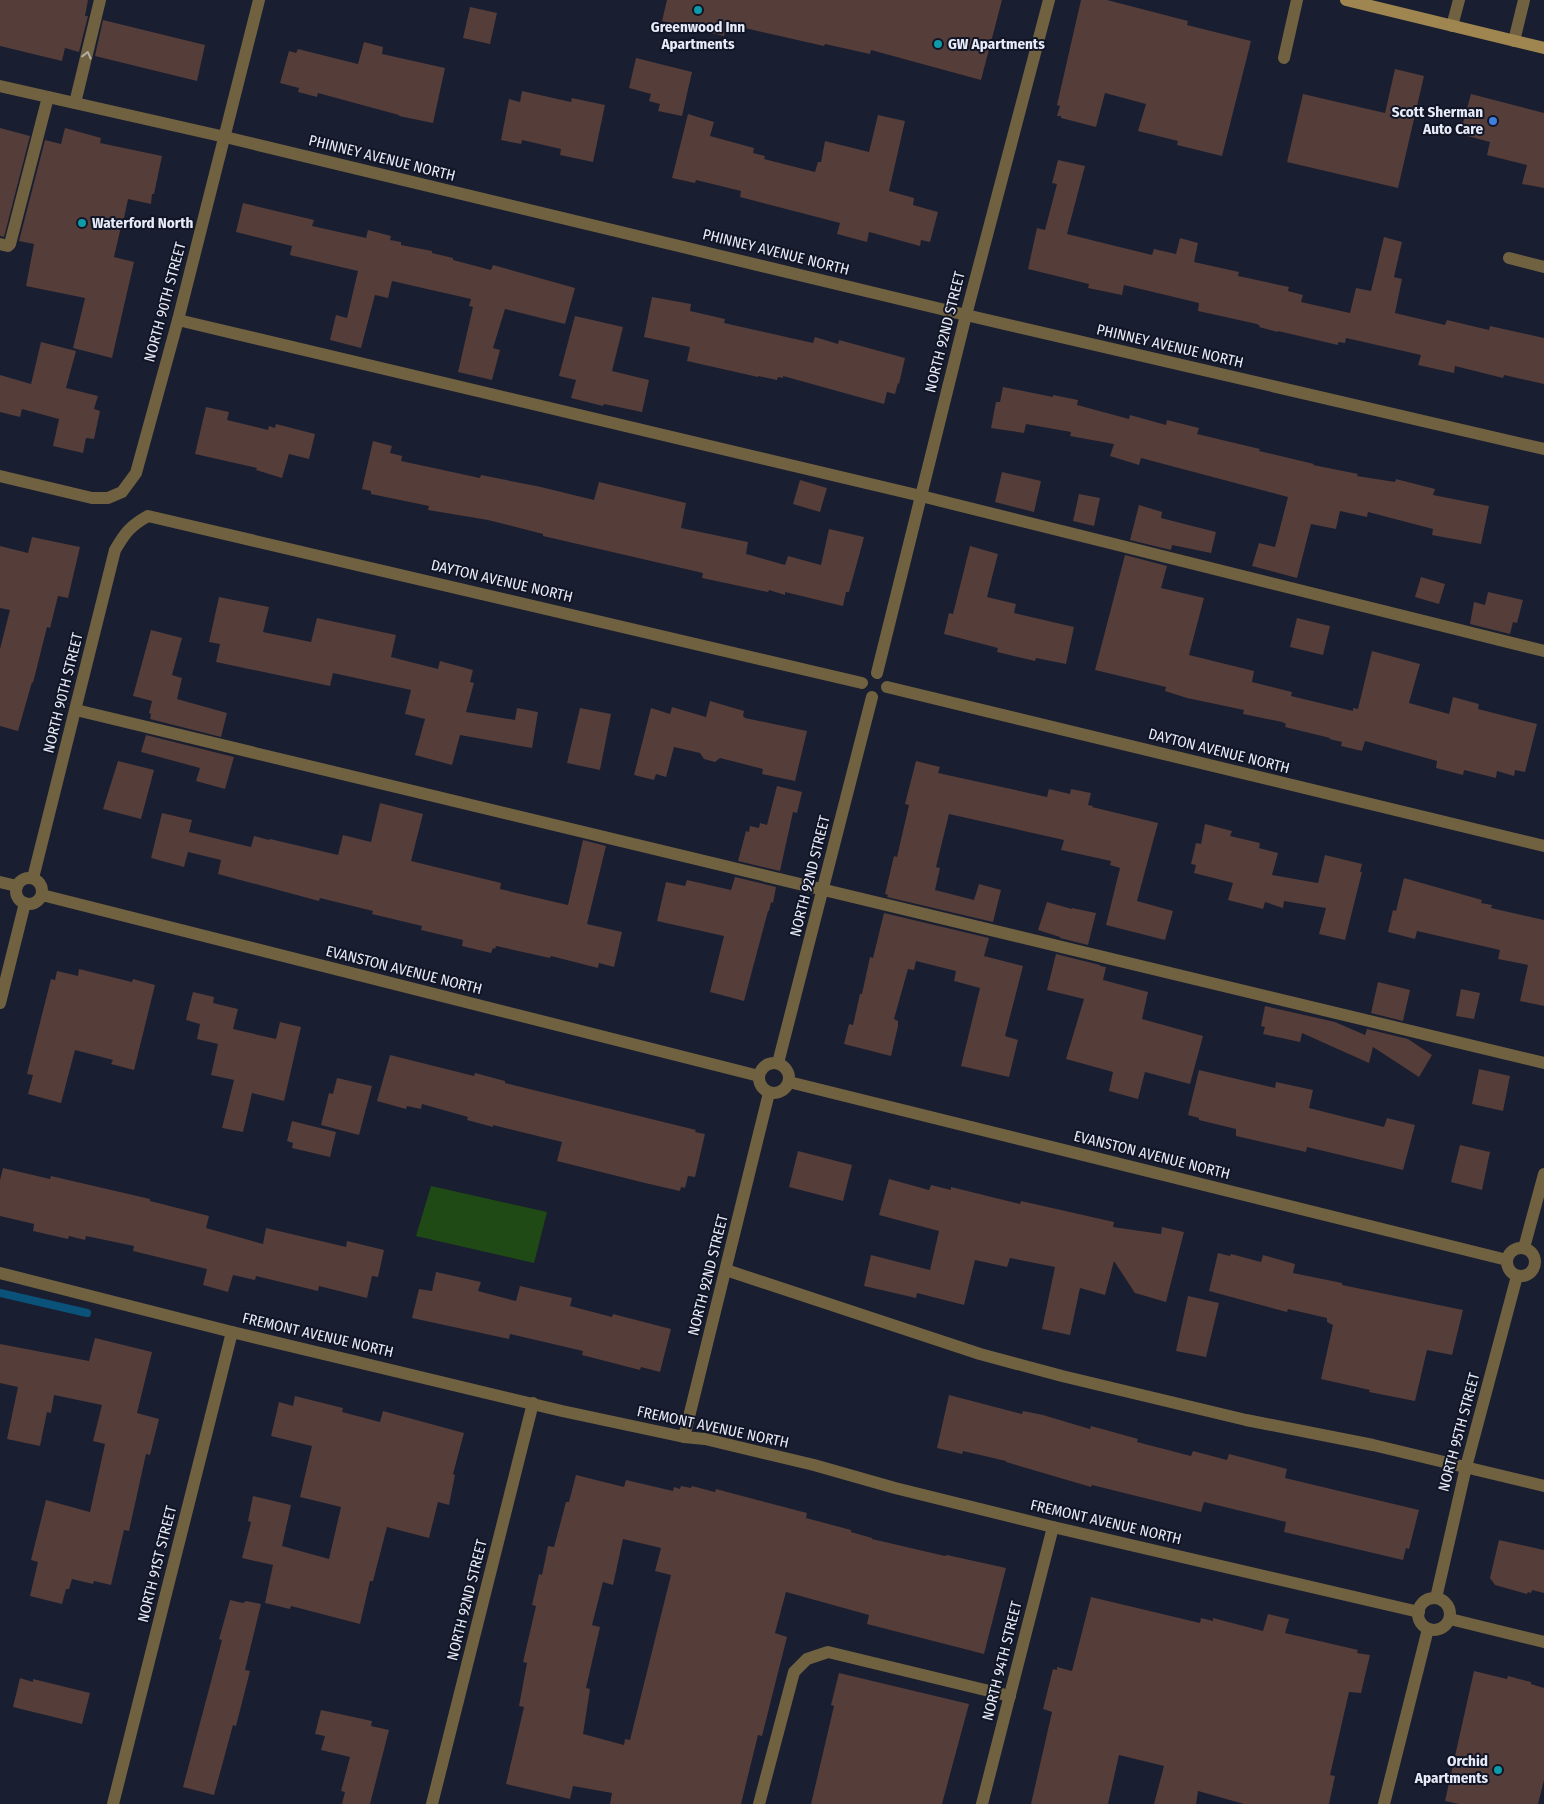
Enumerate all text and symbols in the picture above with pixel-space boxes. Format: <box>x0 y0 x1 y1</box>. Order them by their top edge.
marker: Greenwood Inn Apartments <box>692 4 704 16</box>
place label: Greenwood Inn Apartments <box>651 18 745 53</box>
place label: GW Apartments <box>948 35 1045 53</box>
marker: GW Apartments <box>932 38 944 50</box>
one-way arrow <box>81 51 92 60</box>
place label: Scott Sherman Auto Care <box>1392 103 1483 138</box>
marker: Scott Sherman Auto Care <box>1487 115 1499 127</box>
street label: PHINNEY AVENUE NORTH <box>307 131 457 185</box>
place label: Waterford North <box>92 214 194 232</box>
marker: Waterford North <box>76 217 88 229</box>
street label: PHINNEY AVENUE NORTH <box>701 225 851 279</box>
street label: NORTH 90TH STREET <box>140 240 190 364</box>
street label: NORTH 92ND STREET <box>921 270 969 394</box>
street label: PHINNEY AVENUE NORTH <box>1095 320 1245 372</box>
street label: DAYTON AVENUE NORTH <box>429 556 575 606</box>
street label: NORTH 90TH STREET <box>39 631 87 755</box>
street label: DAYTON AVENUE NORTH <box>1147 725 1291 777</box>
street label: NORTH 92ND STREET <box>786 814 834 938</box>
street label: EVANSTON AVENUE NORTH <box>324 942 484 998</box>
street label: EVANSTON AVENUE NORTH <box>1072 1127 1232 1183</box>
street label: NORTH 92ND STREET <box>684 1213 732 1337</box>
street label: FREMONT AVENUE NORTH <box>241 1309 395 1361</box>
street label: NORTH 95TH STREET <box>1434 1371 1484 1493</box>
street label: FREMONT AVENUE NORTH <box>636 1402 790 1452</box>
street label: FREMONT AVENUE NORTH <box>1029 1496 1183 1548</box>
street label: NORTH 91ST STREET <box>134 1504 180 1624</box>
street label: NORTH 92ND STREET <box>443 1538 491 1662</box>
street label: NORTH 94TH STREET <box>978 1599 1026 1723</box>
place label: Orchid Apartments <box>1414 1752 1488 1787</box>
marker: Orchid Apartments <box>1492 1764 1504 1776</box>

